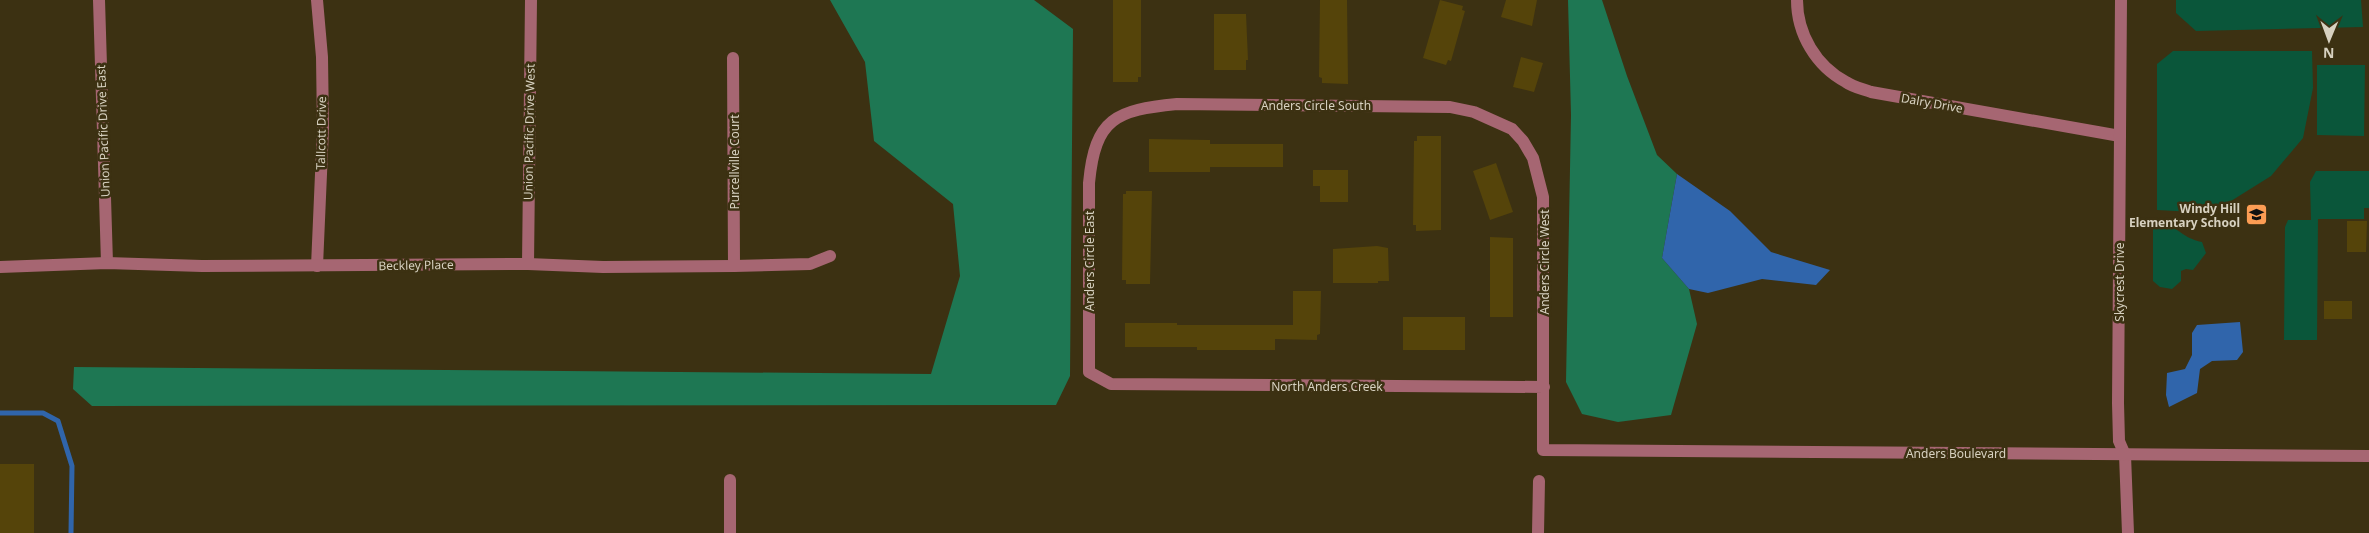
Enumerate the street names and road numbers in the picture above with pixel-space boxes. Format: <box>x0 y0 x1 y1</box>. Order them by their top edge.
street label: Union Pacific Drive West <box>519 63 539 200</box>
street label: Union Pacific Drive East <box>92 64 114 197</box>
street label: Dalry Drive <box>1900 89 1964 117</box>
street label: Tallcott Drive <box>312 96 330 170</box>
street label: Anders Circle South <box>1261 97 1371 114</box>
street label: Purcellville Court <box>726 114 743 209</box>
street label: Anders Circle West <box>1536 209 1553 314</box>
street label: Anders Circle East <box>1081 210 1098 311</box>
street label: Skycrest Drive <box>2111 242 2128 322</box>
street label: Beckley Place <box>378 256 454 274</box>
street label: North Anders Creek <box>1271 378 1383 395</box>
street label: Anders Boulevard <box>1906 445 2006 462</box>

